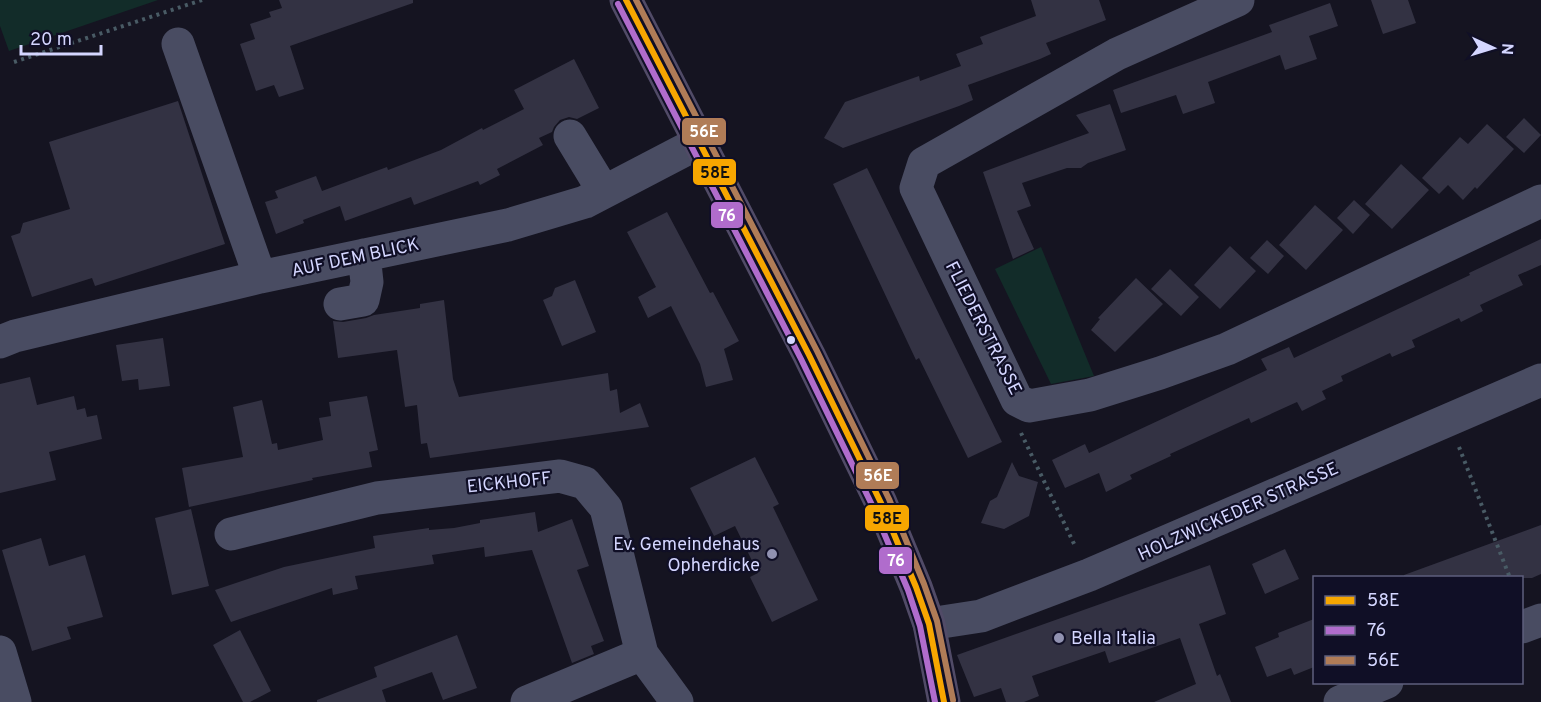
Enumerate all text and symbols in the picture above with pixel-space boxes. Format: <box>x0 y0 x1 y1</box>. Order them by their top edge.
scale bar <box>21 18 100 56</box>
north arrow <box>1463 18 1523 78</box>
text: 20 m <box>30 29 72 52</box>
text: N <box>1496 42 1516 55</box>
line badge: 56E <box>681 117 727 146</box>
text: 56E <box>689 123 719 143</box>
line badge: 58E <box>692 158 737 186</box>
text: 58E <box>700 164 730 184</box>
line badge: 76 <box>710 201 744 229</box>
text: 76 <box>718 207 736 227</box>
street label: AUF DEM BLICK <box>289 234 421 283</box>
street label: FLIEDERSTRASSE <box>939 258 1026 399</box>
unlabelled marker <box>785 334 797 346</box>
street label: HOLZWICKEDER STRASSE <box>1135 458 1343 567</box>
line badge: 56E <box>855 461 900 490</box>
text: 56E <box>863 467 893 487</box>
street label: EICKHOFF <box>466 468 553 499</box>
line badge: 58E <box>864 504 910 532</box>
text: 58E <box>872 510 902 530</box>
place label: Ev. Gemeindehaus Opherdicke <box>613 534 760 578</box>
line badge: 76 <box>878 546 913 575</box>
marker: Ev. Gemeindehaus Opherdicke <box>765 547 779 561</box>
text: 76 <box>887 552 905 572</box>
legend <box>1313 576 1523 684</box>
text: 58E <box>1367 590 1400 613</box>
text: 76 <box>1367 620 1386 643</box>
place label: Bella Italia <box>1071 628 1156 651</box>
marker: Bella Italia <box>1052 631 1066 645</box>
text: 56E <box>1367 650 1400 673</box>

